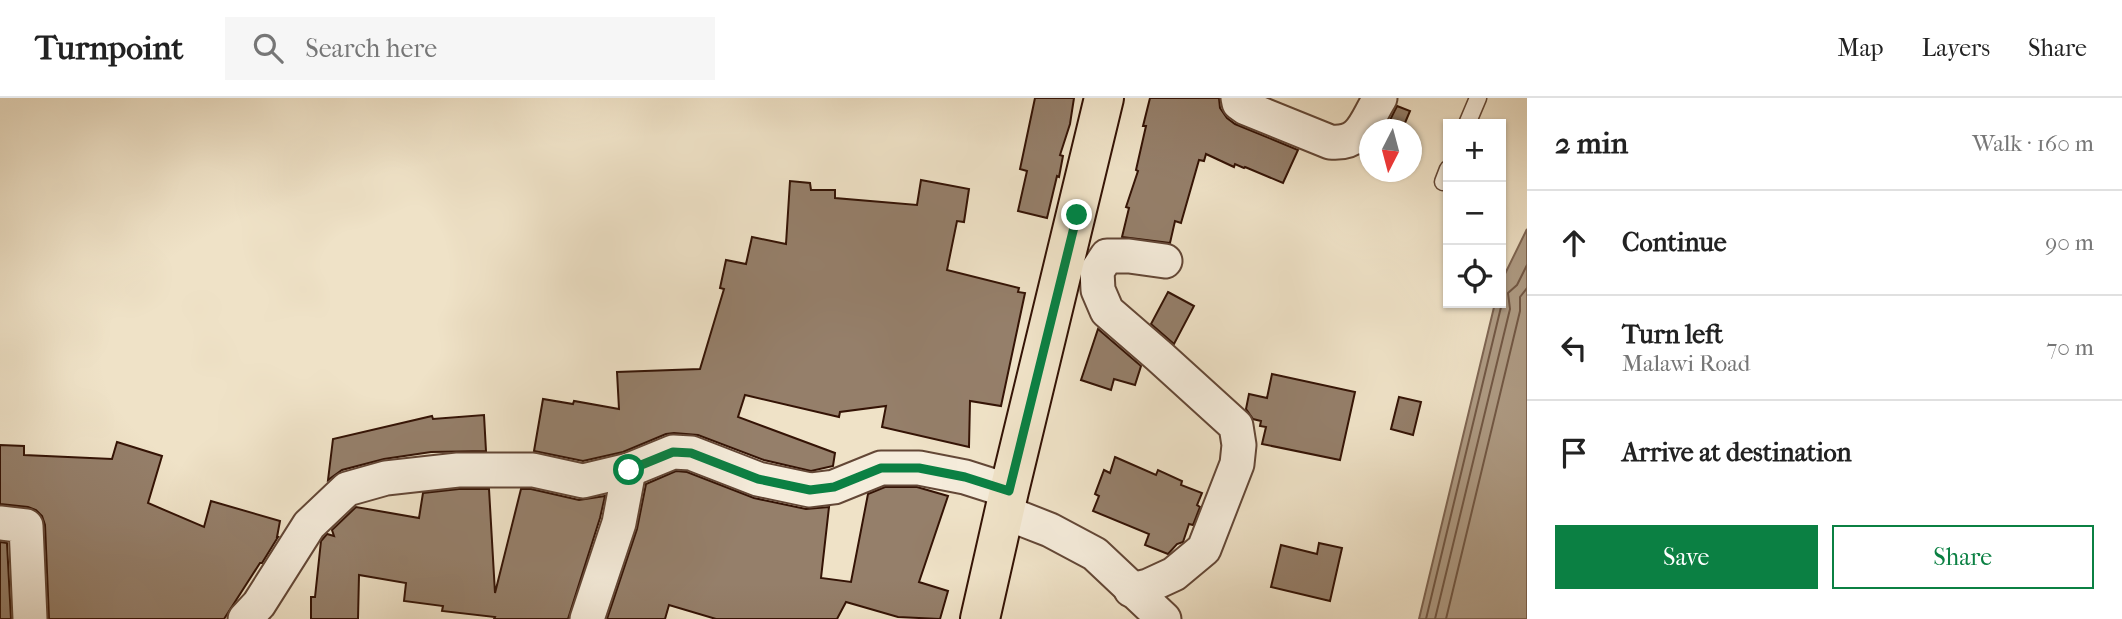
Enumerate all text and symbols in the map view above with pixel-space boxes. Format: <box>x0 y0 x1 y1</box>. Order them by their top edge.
search box <box>225 17 715 80</box>
text: Turnpoint <box>35 29 183 68</box>
icon: search <box>249 29 287 67</box>
text: Search here <box>305 33 437 64</box>
text: Map <box>1838 34 1884 62</box>
text: Layers <box>1922 34 1990 62</box>
text: Share <box>2028 34 2087 62</box>
north arrow <box>1359 119 1422 182</box>
map controls <box>1443 119 1506 308</box>
button: + <box>1443 119 1506 182</box>
text: 2 min <box>1555 126 1628 161</box>
text: Walk · 160 m <box>1972 130 2094 157</box>
button: − <box>1443 182 1506 245</box>
route end <box>1061 199 1092 230</box>
icon: ahead <box>1555 224 1593 262</box>
text: Continue <box>1622 227 1727 258</box>
text: 90 m <box>2045 229 2094 256</box>
button: locate <box>1443 245 1506 308</box>
text: Turn left <box>1622 319 1723 350</box>
icon: left <box>1555 329 1593 367</box>
text: 70 m <box>2046 334 2094 361</box>
text: Malawi Road <box>1622 350 1750 377</box>
icon: arrive <box>1555 434 1593 472</box>
text: Arrive at destination <box>1622 437 1852 468</box>
route start <box>613 454 644 485</box>
button: Save <box>1555 525 1818 589</box>
button: Share <box>1832 525 2094 589</box>

